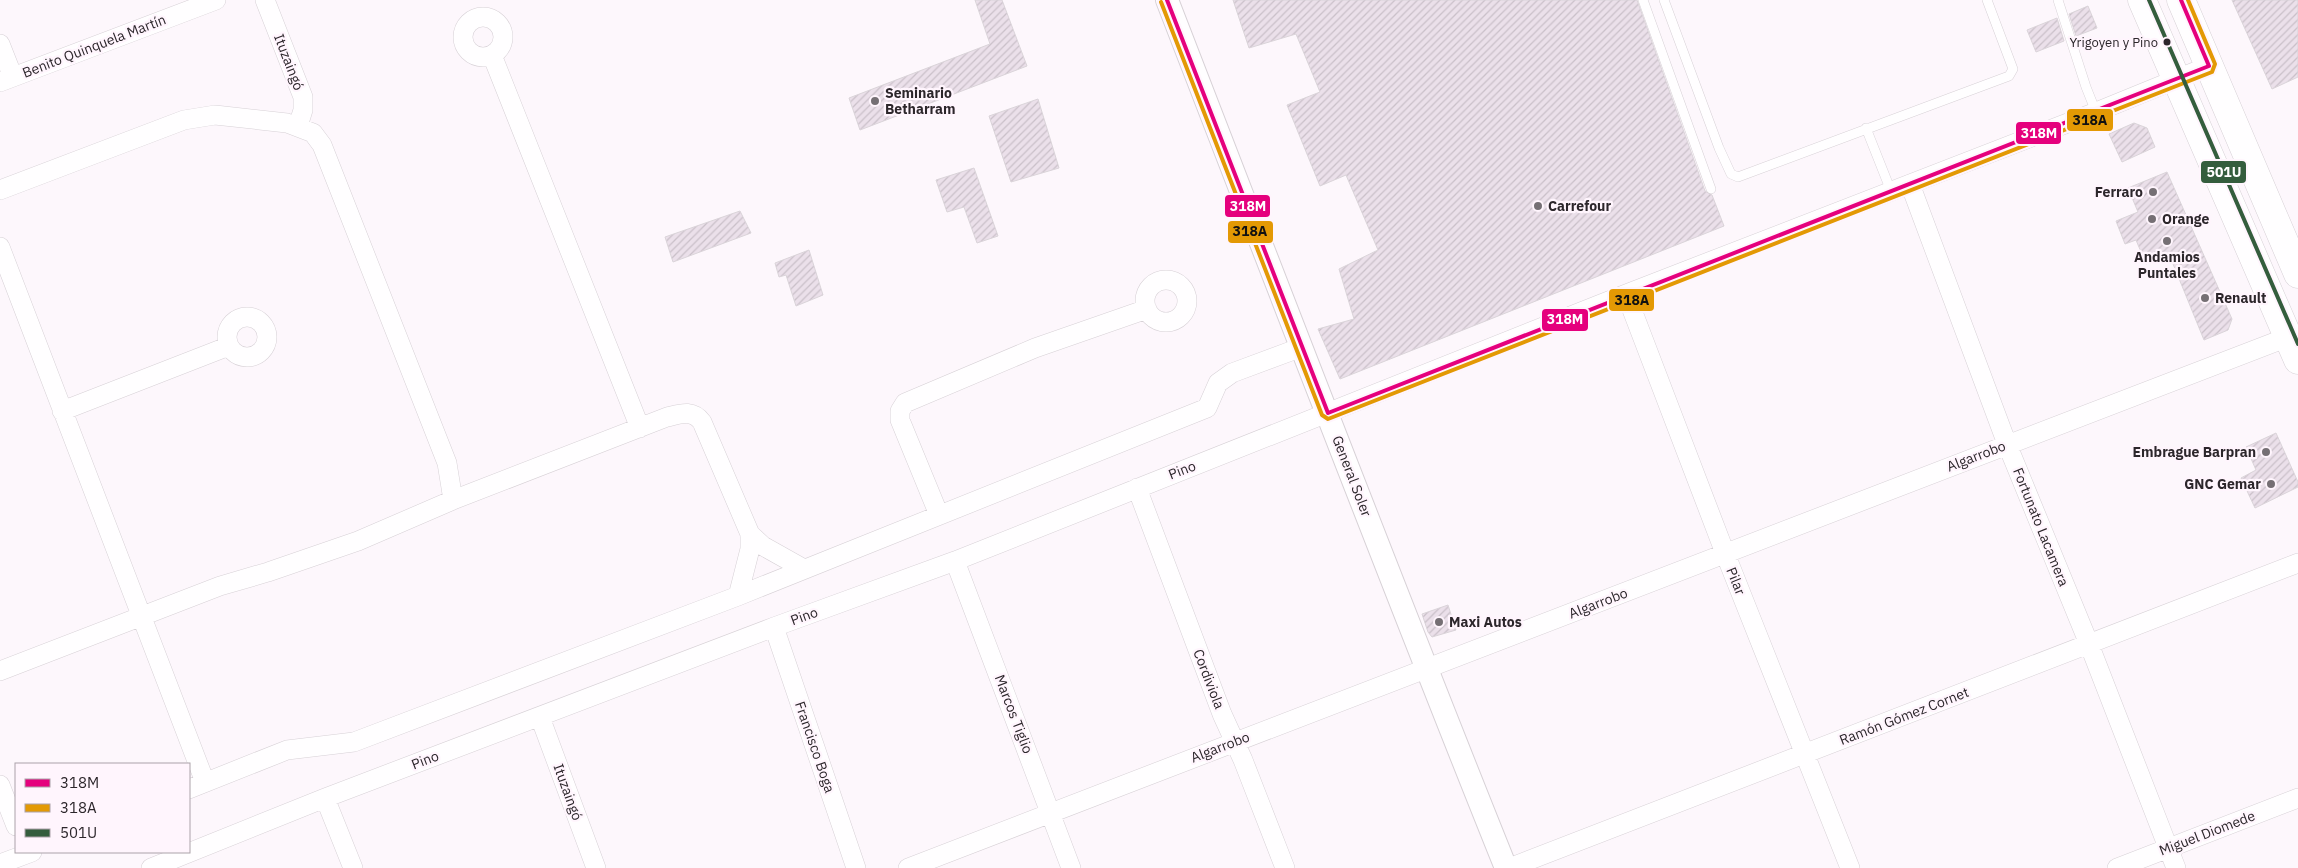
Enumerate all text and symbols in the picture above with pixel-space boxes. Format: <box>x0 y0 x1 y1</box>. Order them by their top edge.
street label: Benito Quinquela Martín <box>20 10 168 82</box>
street label: Ituzaingó <box>270 31 308 93</box>
place label: Yrigoyen y Pino <box>2069 34 2158 51</box>
marker: Yrigoyen y Pino <box>2162 37 2172 47</box>
place label: Seminario Betharram <box>885 84 955 118</box>
marker: Seminario Betharram <box>869 95 881 107</box>
line badge: 318A <box>2066 108 2114 132</box>
text: 318A <box>2073 111 2108 129</box>
line badge: 318M <box>2015 121 2062 145</box>
text: 318M <box>2021 124 2057 142</box>
line badge: 501U <box>2200 160 2247 184</box>
text: 501U <box>2207 163 2241 181</box>
place label: Ferraro <box>2095 183 2143 201</box>
marker: Ferraro <box>2147 186 2159 198</box>
line badge: 318M <box>1224 194 1271 218</box>
text: 318M <box>1230 197 1266 215</box>
place label: Carrefour <box>1548 197 1611 215</box>
marker: Carrefour <box>1532 200 1544 212</box>
place label: Orange <box>2162 210 2209 228</box>
marker: Orange <box>2146 213 2158 225</box>
line badge: 318A <box>1227 220 1274 244</box>
text: 318A <box>1233 222 1268 240</box>
marker: Andamios Puntales <box>2161 235 2173 247</box>
place label: Andamios Puntales <box>2134 248 2200 282</box>
line badge: 318A <box>1608 288 1655 312</box>
place label: Renault <box>2215 289 2266 307</box>
text: 318A <box>1615 291 1650 309</box>
marker: Renault <box>2199 292 2211 304</box>
line badge: 318M <box>1541 308 1589 332</box>
text: 318M <box>1547 310 1583 328</box>
street label: General Soler <box>1328 433 1376 519</box>
street label: Algarrobo <box>1944 437 2008 475</box>
place label: Embrague Barpran <box>2133 443 2256 461</box>
marker: Embrague Barpran <box>2260 446 2272 458</box>
street label: Pino <box>1166 457 1198 483</box>
street label: Fortunato Lacamera <box>2009 465 2073 589</box>
place label: GNC Gemar <box>2184 475 2261 493</box>
marker: GNC Gemar <box>2265 478 2277 490</box>
street label: Pilar <box>1722 564 1750 598</box>
street label: Algarrobo <box>1566 584 1630 622</box>
street label: Pino <box>788 603 820 629</box>
place label: Maxi Autos <box>1449 613 1522 631</box>
marker: Maxi Autos <box>1433 616 1445 628</box>
street label: Cordiviola <box>1189 646 1229 712</box>
street label: Marcos Tiglio <box>991 672 1037 756</box>
street label: Ramón Gómez Cornet <box>1837 683 1971 749</box>
street label: Francisco Boga <box>791 699 839 795</box>
street label: Algarrobo <box>1188 728 1252 766</box>
street label: Pino <box>409 747 441 773</box>
street label: Ituzaingó <box>549 761 587 823</box>
legend <box>15 763 190 853</box>
text: 318M <box>60 773 99 792</box>
text: 318A <box>60 798 97 817</box>
street label: Miguel Diomede <box>2156 806 2258 860</box>
text: 501U <box>60 823 97 842</box>

